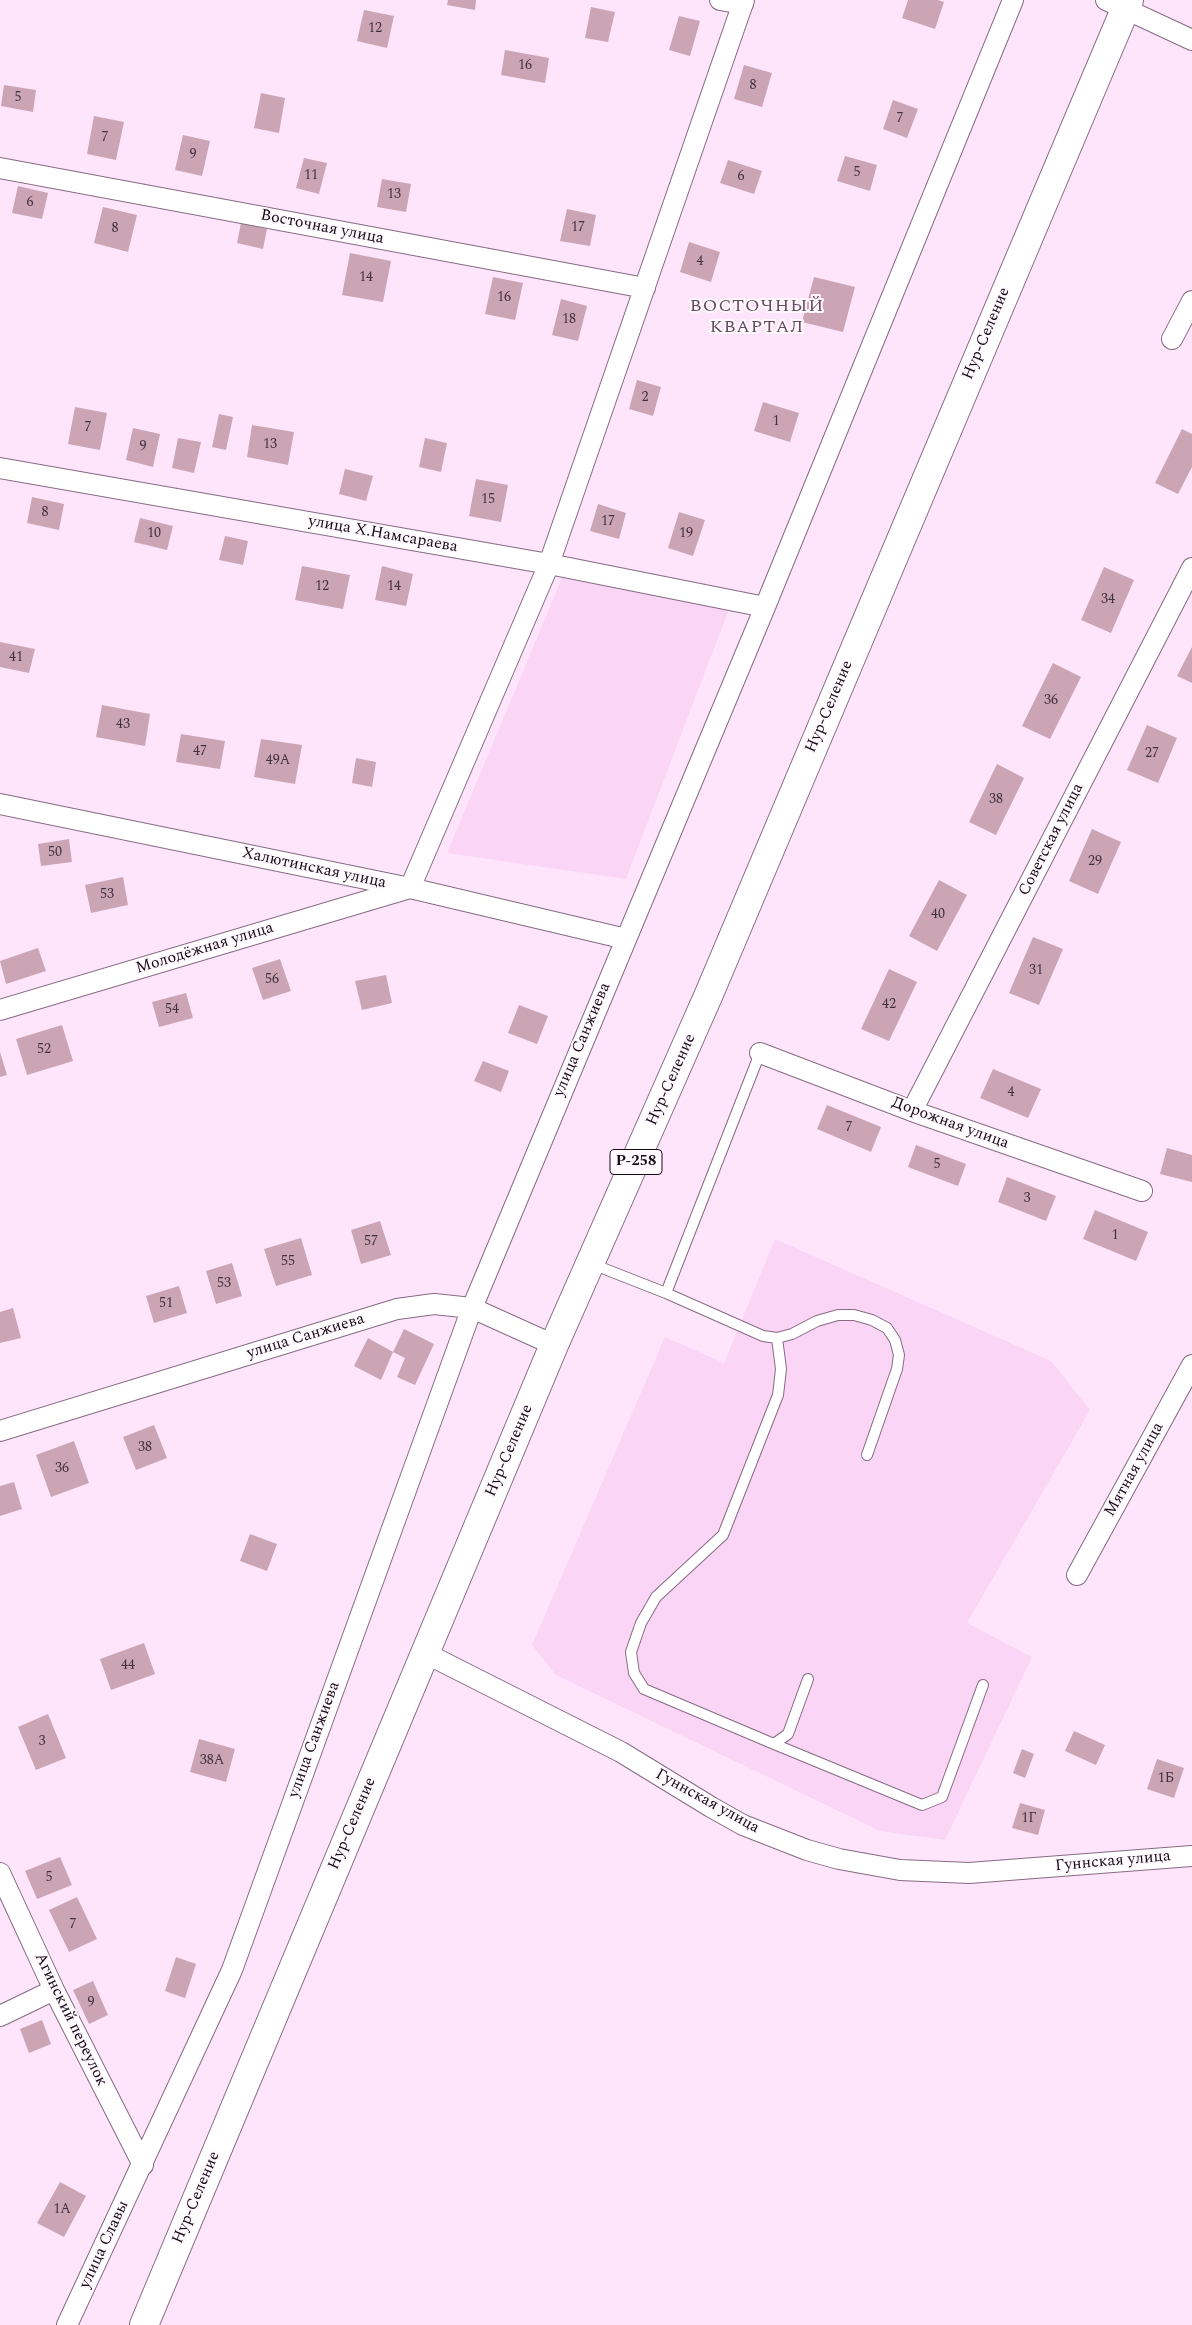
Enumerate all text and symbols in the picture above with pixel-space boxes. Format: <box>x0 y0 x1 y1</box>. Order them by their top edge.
house number: 12 <box>368 21 382 37</box>
house number: 16 <box>518 58 532 74</box>
house number: 8 <box>750 78 756 94</box>
house number: 5 <box>15 90 21 106</box>
house number: 7 <box>897 111 903 127</box>
house number: 7 <box>102 130 108 146</box>
house number: 9 <box>190 147 196 163</box>
house number: 5 <box>854 165 860 181</box>
house number: 11 <box>304 168 318 184</box>
house number: 6 <box>738 169 744 185</box>
house number: 13 <box>387 187 401 203</box>
house number: 6 <box>27 195 33 211</box>
street label: Восточная улица <box>259 207 385 249</box>
house number: 17 <box>571 220 585 236</box>
house number: 8 <box>112 221 118 237</box>
house number: 4 <box>697 254 703 270</box>
house number: 14 <box>359 270 373 286</box>
street label: Нур-Селение <box>959 285 1015 383</box>
house number: 16 <box>497 290 511 306</box>
district label: ВОСТОЧНЫЙ КВАРТАЛ <box>689 296 825 338</box>
house number: 18 <box>562 312 576 328</box>
house number: 2 <box>642 390 648 406</box>
house number: 1 <box>773 414 779 430</box>
house number: 7 <box>85 420 91 436</box>
house number: 13 <box>263 437 277 453</box>
house number: 9 <box>140 439 146 455</box>
house number: 15 <box>481 492 495 508</box>
house number: 8 <box>42 505 48 521</box>
street label: улица Х.Намсараева <box>307 512 459 558</box>
house number: 17 <box>601 514 615 530</box>
house number: 10 <box>147 526 161 542</box>
house number: 19 <box>679 526 693 542</box>
house number: 12 <box>315 579 329 595</box>
house number: 14 <box>387 579 401 595</box>
house number: 34 <box>1101 592 1115 608</box>
house number: 41 <box>9 650 23 666</box>
street label: Нур-Селение <box>802 658 858 756</box>
house number: 36 <box>1044 693 1058 709</box>
house number: 43 <box>116 717 130 733</box>
house number: 47 <box>193 744 207 760</box>
house number: 27 <box>1145 746 1159 762</box>
house number: 49А <box>266 753 290 769</box>
street label: Советская улица <box>1015 781 1089 899</box>
house number: 38 <box>989 792 1003 808</box>
street label: Халютинская улица <box>240 844 388 894</box>
house number: 50 <box>48 845 62 861</box>
house number: 29 <box>1088 854 1102 870</box>
house number: 53 <box>100 887 114 903</box>
house number: 40 <box>931 907 945 923</box>
street label: Молодёжная улица <box>134 919 276 979</box>
house number: 31 <box>1029 963 1043 979</box>
house number: 56 <box>265 972 279 988</box>
street label: улица Санжиева <box>550 980 616 1100</box>
house number: 42 <box>882 997 896 1013</box>
house number: 54 <box>165 1002 179 1018</box>
street label: Нур-Селение <box>643 1031 701 1129</box>
house number: 52 <box>37 1042 51 1058</box>
house number: 4 <box>1008 1085 1014 1101</box>
street label: Дорожная улица <box>889 1094 1011 1154</box>
house number: 7 <box>846 1120 852 1136</box>
road number: Р-258 <box>610 1150 662 1174</box>
house number: 5 <box>934 1157 940 1173</box>
house number: 3 <box>1024 1191 1030 1207</box>
house number: 1 <box>1112 1228 1118 1244</box>
house number: 57 <box>364 1234 378 1250</box>
house number: 55 <box>281 1254 295 1270</box>
house number: 53 <box>217 1276 231 1292</box>
house number: 51 <box>159 1296 173 1312</box>
street label: улица Санжиева <box>245 1310 367 1364</box>
street label: Нур-Селение <box>482 1402 538 1500</box>
street label: Мятная улица <box>1101 1420 1169 1520</box>
house number: 38 <box>138 1440 152 1456</box>
house number: 36 <box>55 1461 69 1477</box>
house number: 44 <box>121 1658 135 1674</box>
street label: улица Санжиева <box>285 1679 345 1801</box>
house number: 3 <box>39 1734 45 1750</box>
house number: 38А <box>200 1753 224 1769</box>
street label: Гуннская улица <box>652 1766 762 1838</box>
house number: 1Б <box>1158 1771 1174 1787</box>
street label: Нур-Селение <box>325 1775 381 1873</box>
house number: 1Г <box>1021 1811 1037 1827</box>
street label: Гуннская улица <box>1054 1847 1172 1877</box>
house number: 5 <box>46 1870 52 1886</box>
house number: 7 <box>70 1917 76 1933</box>
street label: Агинский переулок <box>29 1950 111 2090</box>
house number: 9 <box>88 1995 94 2011</box>
street label: Нур-Селение <box>169 2149 225 2247</box>
street label: улица Славы <box>76 2198 134 2292</box>
house number: 1А <box>53 2202 71 2218</box>

